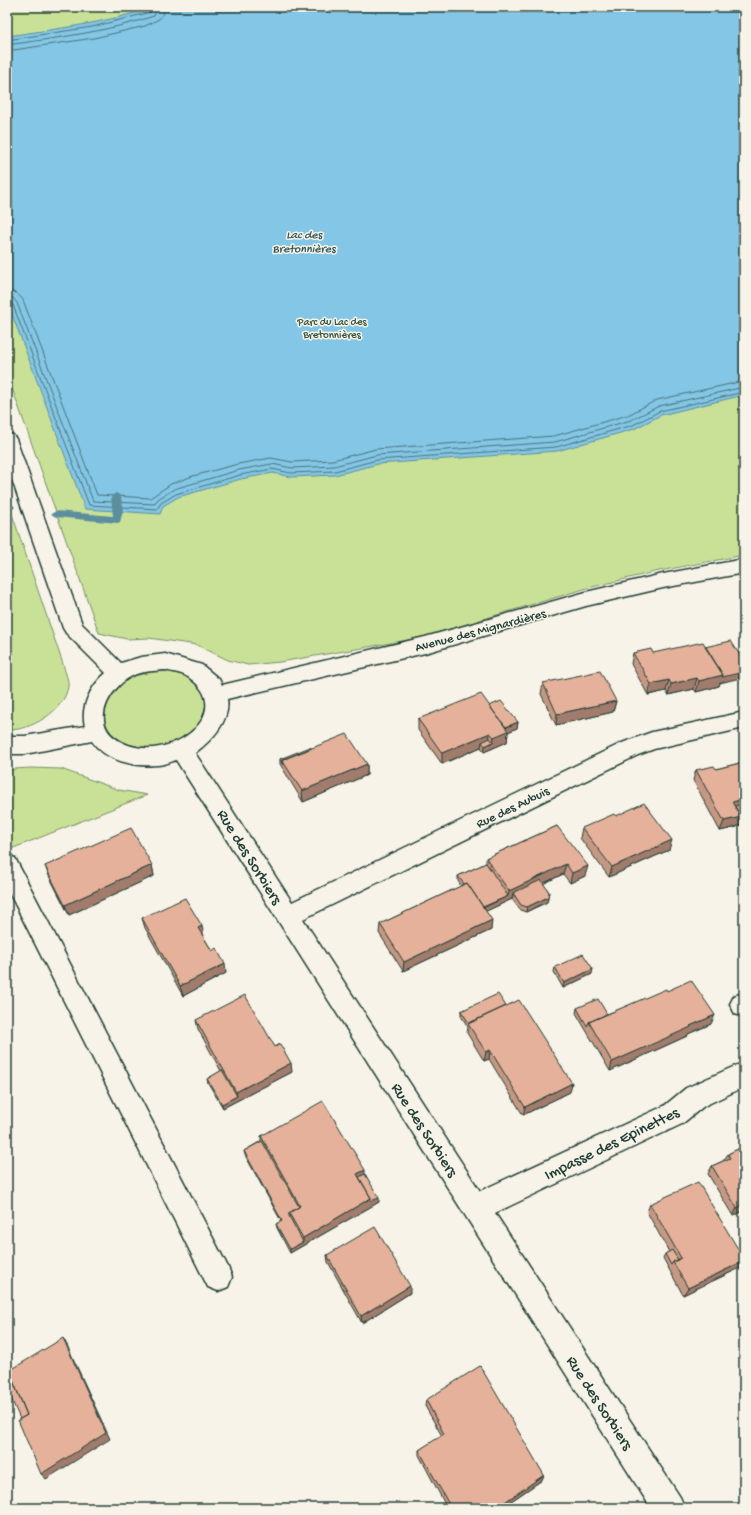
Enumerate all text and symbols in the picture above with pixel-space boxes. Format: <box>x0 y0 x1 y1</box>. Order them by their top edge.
water label: Lac des Bretonnières <box>273 229 337 257</box>
park label: Parc du Lac des Bretonnières <box>296 317 368 342</box>
street label: Avenue des Mignardières <box>414 606 549 656</box>
street label: Rue des Aubuis <box>474 784 553 832</box>
street label: Rue des Sorbiers <box>211 807 285 910</box>
street label: Rue des Sorbiers <box>386 1080 461 1182</box>
street label: Impasse des Epinettes <box>542 1104 684 1186</box>
street label: Rue des Sorbiers <box>561 1353 636 1455</box>

